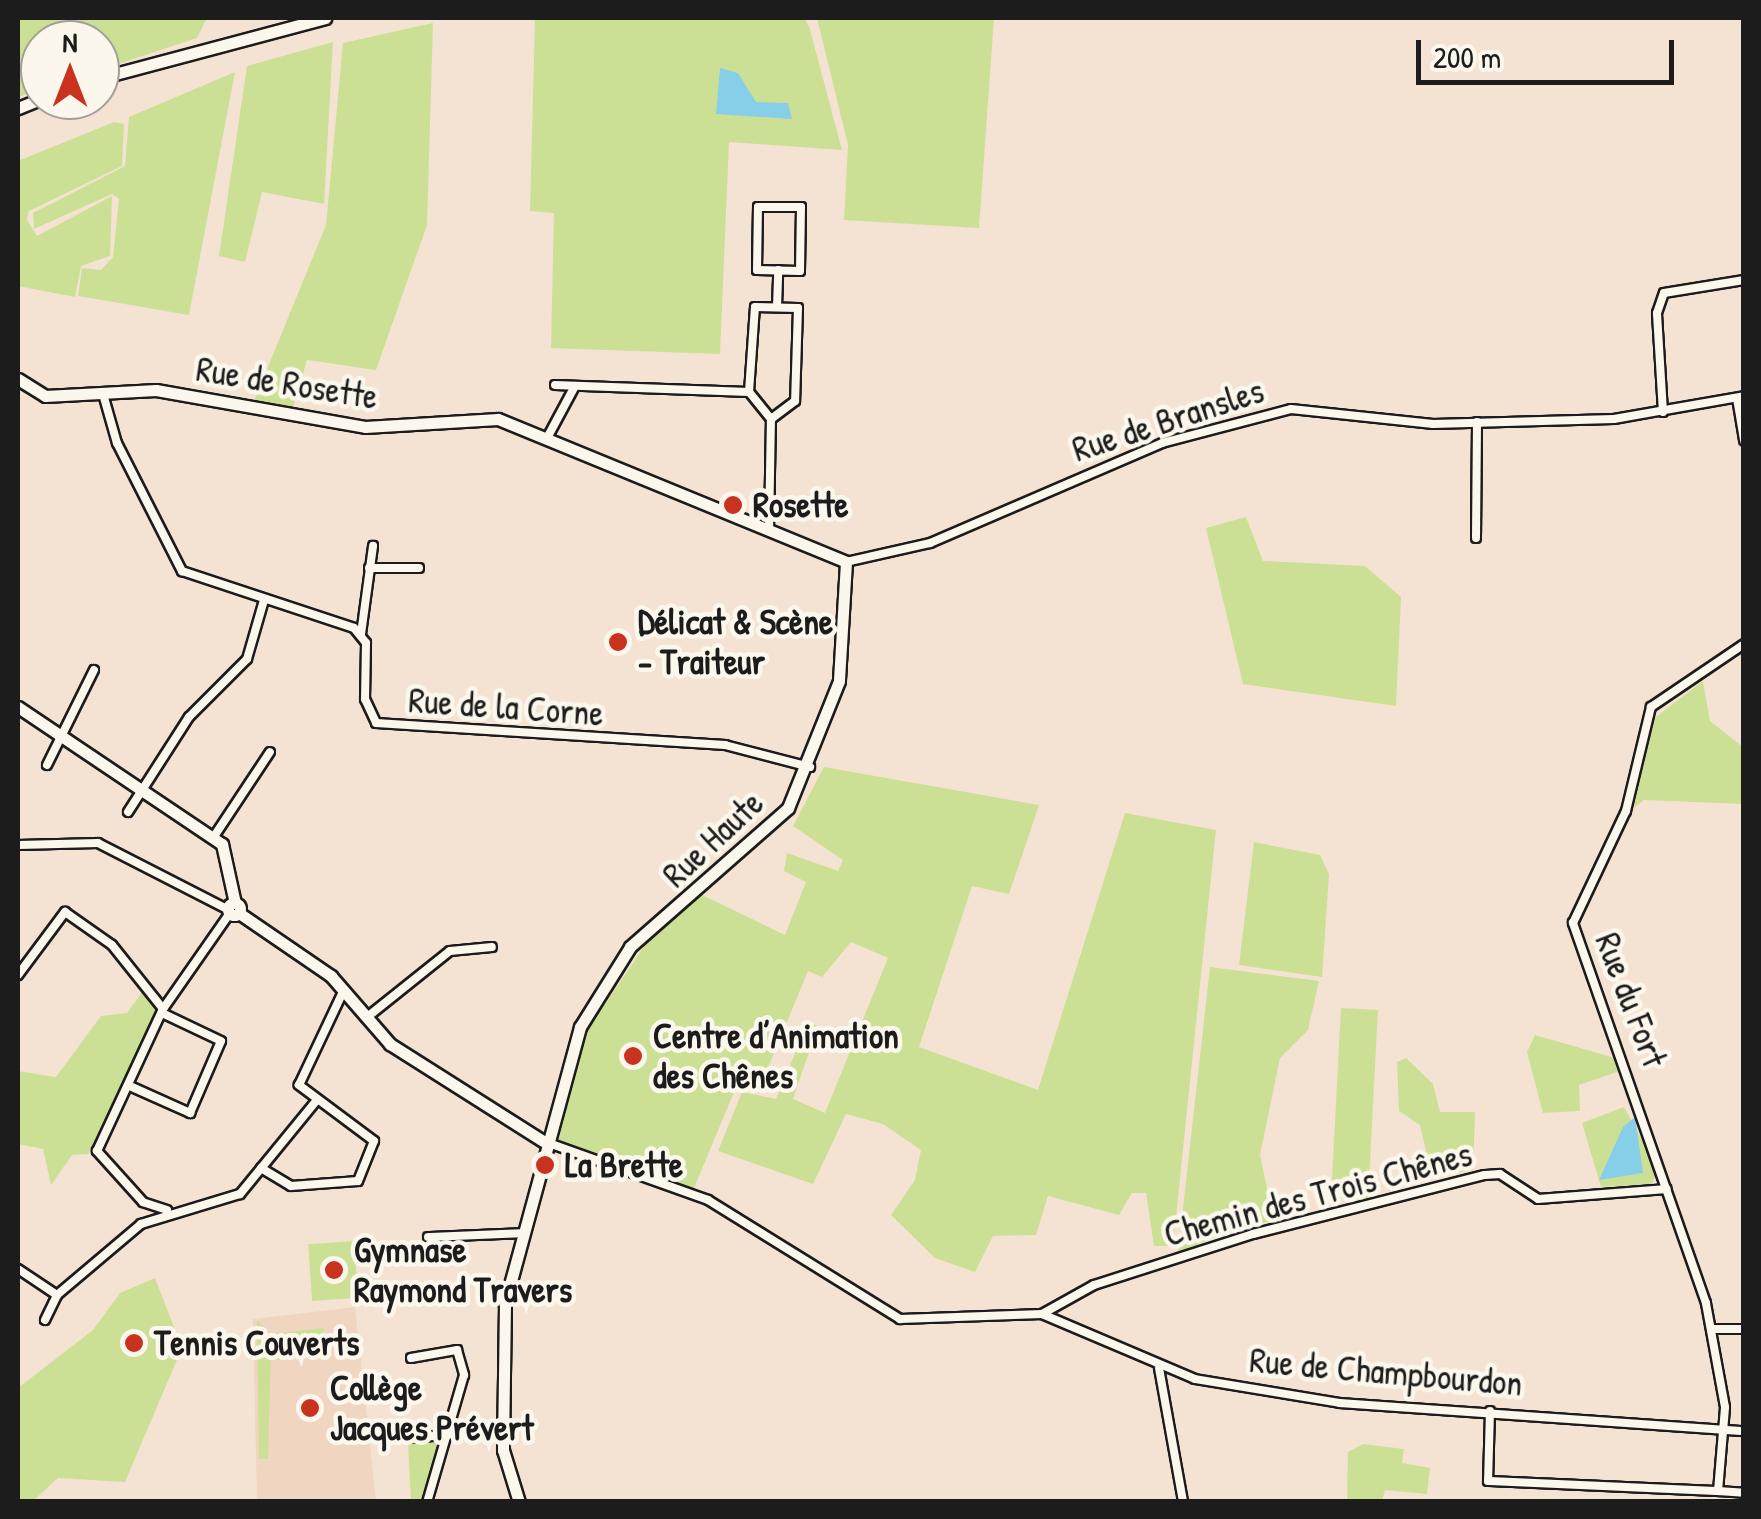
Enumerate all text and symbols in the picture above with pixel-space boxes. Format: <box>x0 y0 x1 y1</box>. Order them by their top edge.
north arrow <box>20 20 120 120</box>
scale bar <box>1421 20 1678 82</box>
text: N <box>63 23 77 61</box>
text: 200 m <box>1433 37 1501 77</box>
street label: Rue de Rosette <box>193 348 381 418</box>
street label: Rue de Bransles <box>1067 369 1269 471</box>
place label: Rosette <box>753 484 848 526</box>
marker: Rosette <box>722 494 744 516</box>
place label: Délicat & Scène - Traiteur <box>638 601 833 683</box>
marker: Délicat & Scène - Traiteur <box>607 631 629 653</box>
street label: Rue de la Corne <box>407 679 605 735</box>
street label: Rue Haute <box>654 782 772 896</box>
street label: Rue du Fort <box>1586 927 1676 1073</box>
place label: Centre d’Animation des Chênes <box>653 1015 899 1097</box>
marker: Centre d’Animation des Chênes <box>622 1045 644 1067</box>
street label: Chemin des Trois Chênes <box>1160 1133 1476 1255</box>
place label: La Brette <box>565 1144 683 1186</box>
marker: La Brette <box>534 1154 556 1176</box>
place label: Gymnase Raymond Travers <box>354 1229 572 1311</box>
marker: Gymnase Raymond Travers <box>323 1259 345 1281</box>
place label: Tennis Couverts <box>154 1322 360 1364</box>
marker: Tennis Couverts <box>123 1332 145 1354</box>
street label: Rue de Champbourdon <box>1248 1339 1524 1405</box>
place label: Collège Jacques Prévert <box>330 1367 534 1449</box>
marker: Collège Jacques Prévert <box>299 1397 321 1419</box>

